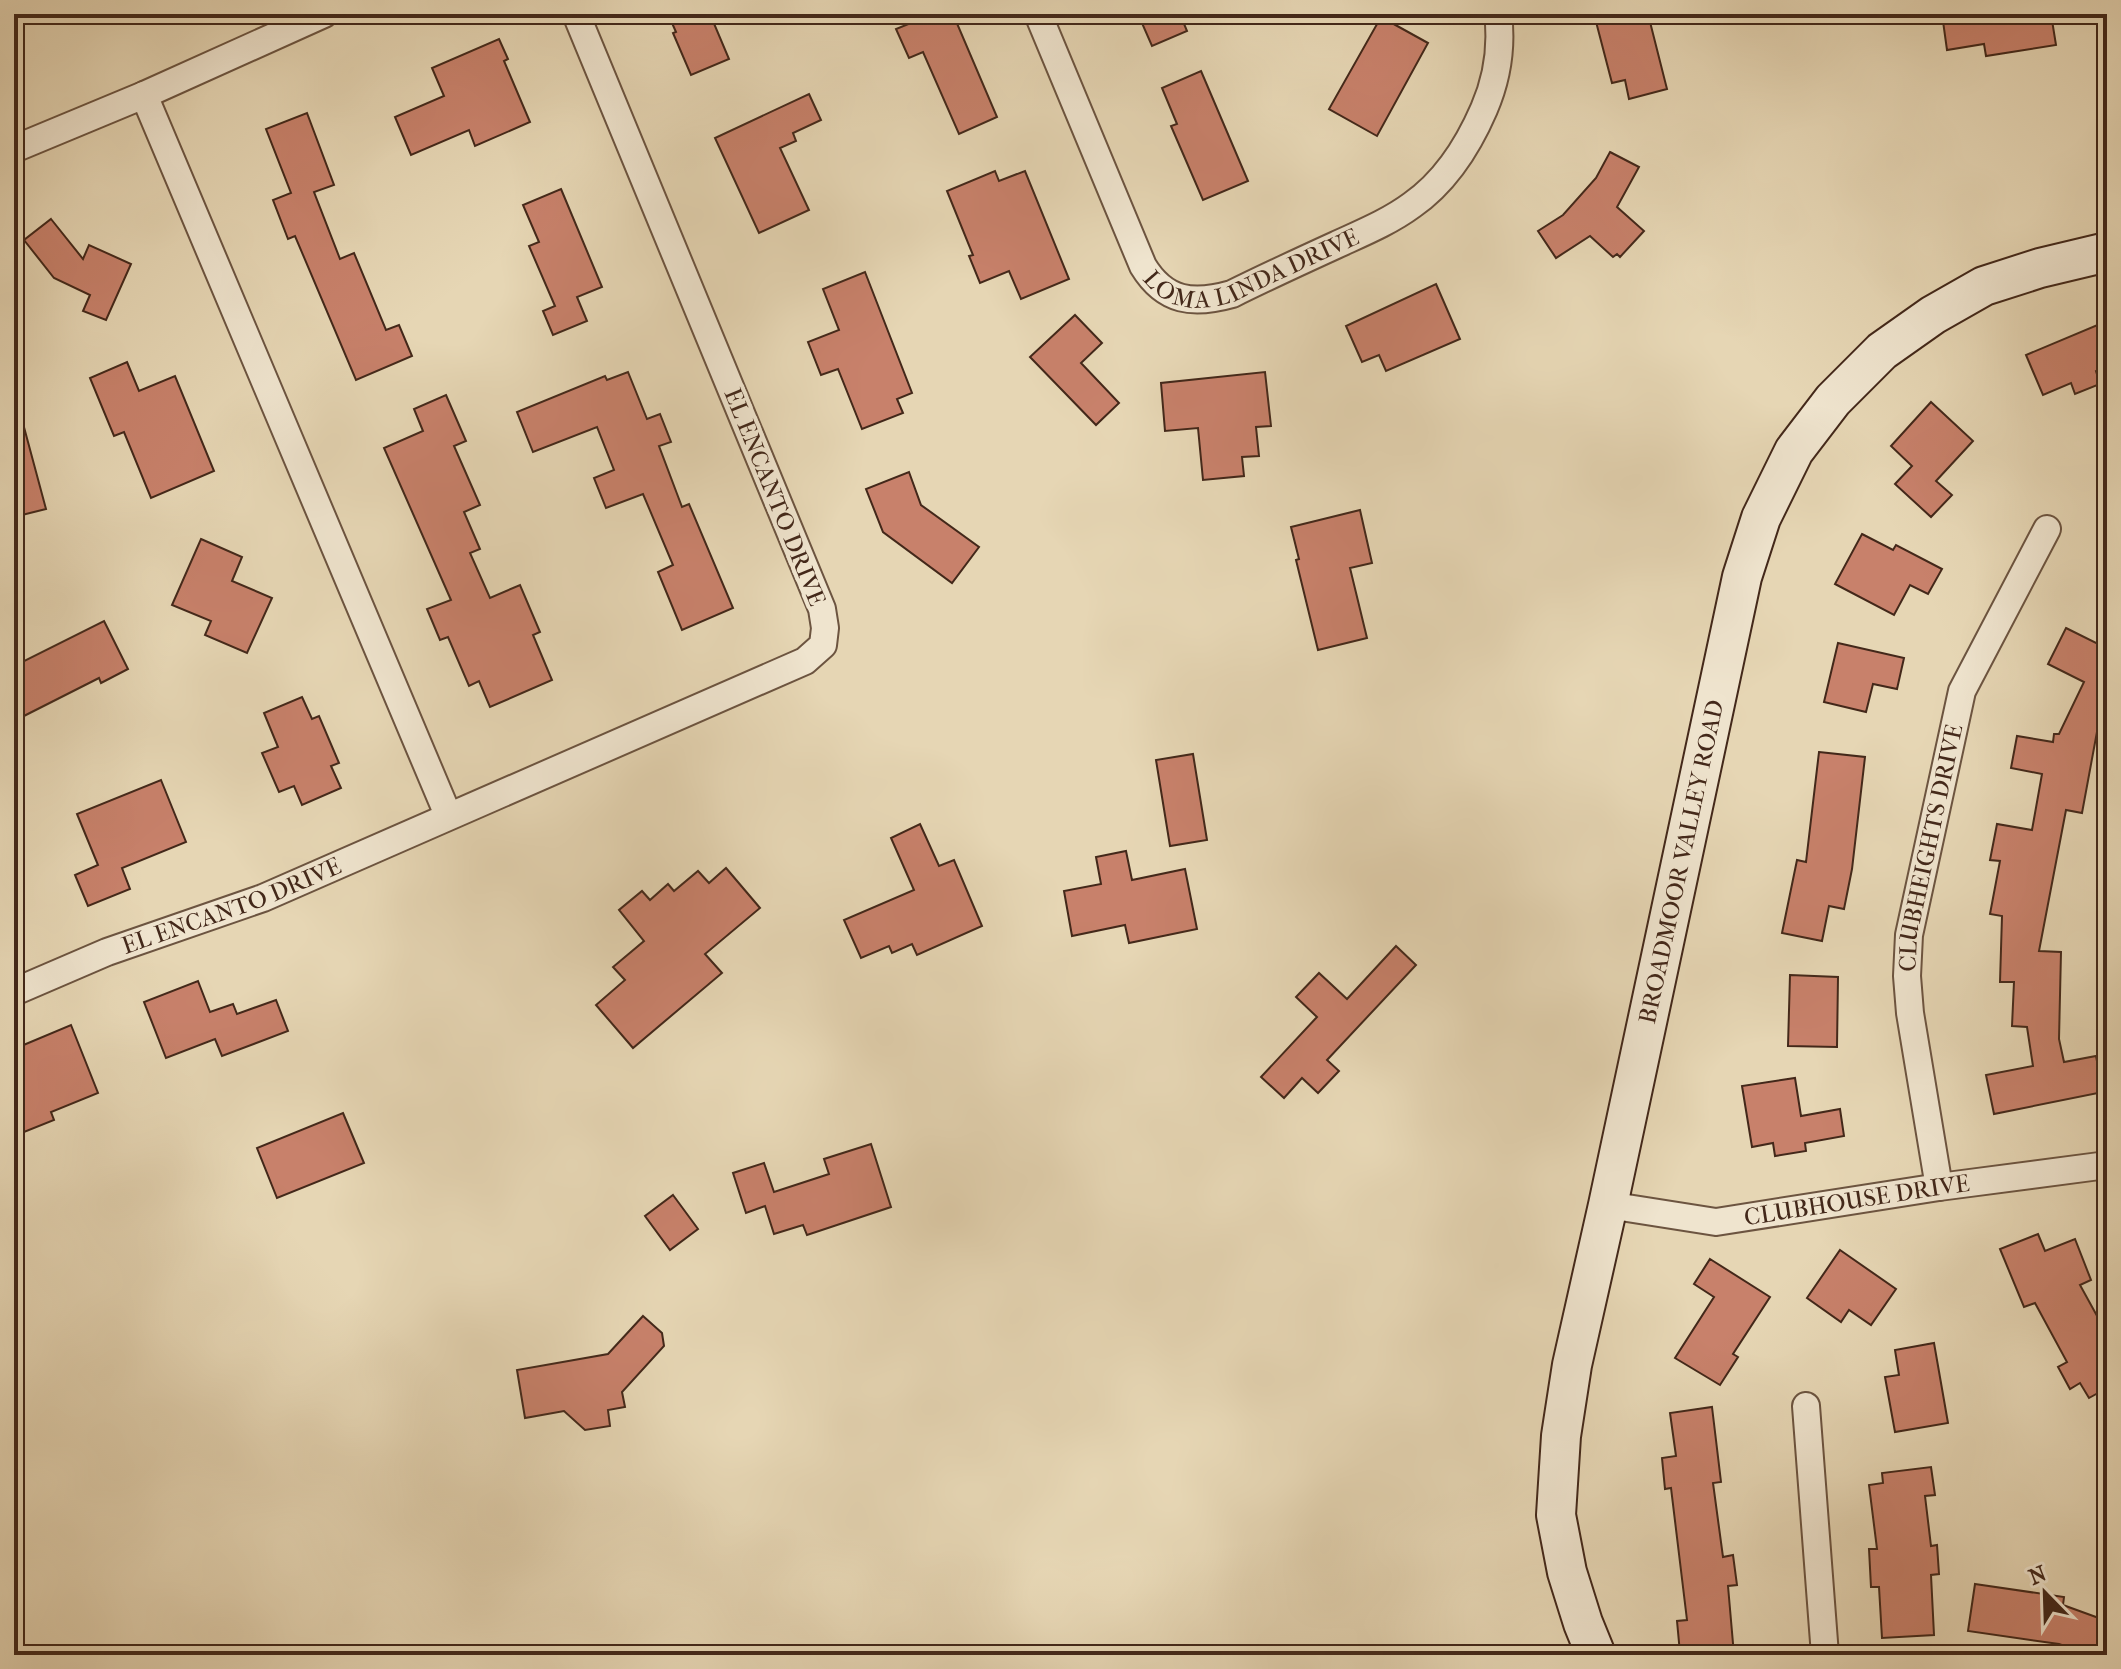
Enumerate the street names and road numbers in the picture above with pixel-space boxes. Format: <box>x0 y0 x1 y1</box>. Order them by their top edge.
street label: LOMA LINDA DRIVE <box>1137 223 1363 314</box>
street label: EL ENCANTO DRIVE <box>719 384 831 610</box>
street label: BROADMOOR VALLEY ROAD <box>1633 697 1729 1026</box>
street label: CLUBHEIGHTS DRIVE <box>1893 721 1968 972</box>
street label: EL ENCANTO DRIVE <box>118 852 345 960</box>
street label: CLUBHOUSE DRIVE <box>1742 1169 1971 1231</box>

